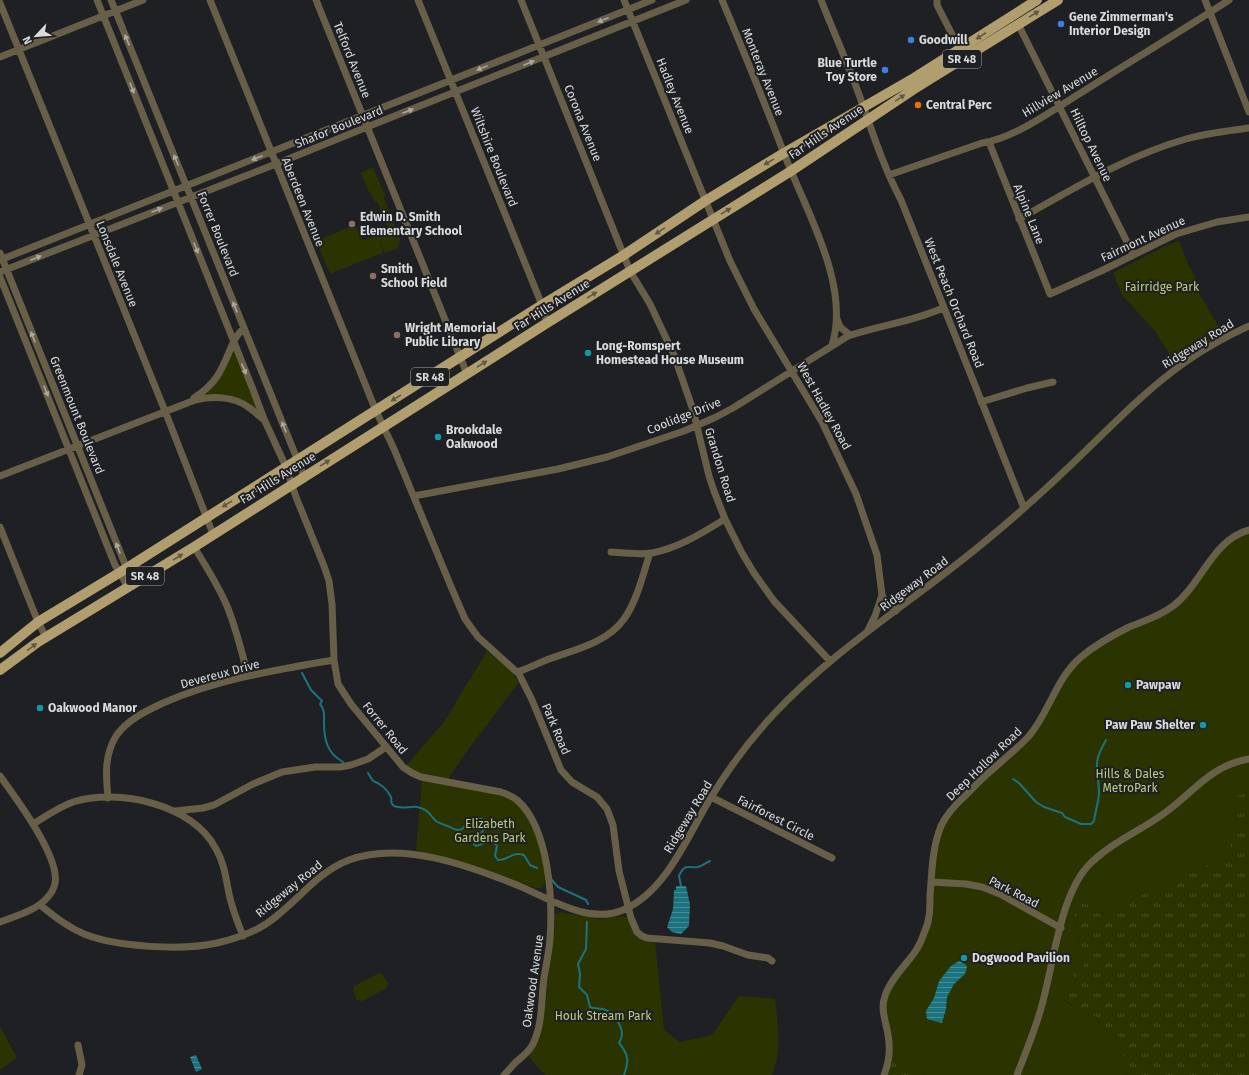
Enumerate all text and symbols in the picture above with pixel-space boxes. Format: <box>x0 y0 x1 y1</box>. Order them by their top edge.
place label: Gene Zimmerman's Interior Design <box>1069 10 1174 38</box>
one-way arrow <box>1028 11 1040 18</box>
north arrow <box>16 16 56 56</box>
one-way arrow <box>597 17 608 23</box>
marker: Gene Zimmerman's Interior Design <box>1056 19 1066 29</box>
street label: Telford Avenue <box>330 20 374 100</box>
street label: Monteray Avenue <box>739 26 787 118</box>
one-way arrow <box>976 32 986 40</box>
place label: Goodwill <box>919 33 968 47</box>
text: N <box>20 34 35 46</box>
one-way arrow <box>124 35 130 46</box>
marker: Goodwill <box>906 35 916 45</box>
road number: SR 48 <box>943 50 981 68</box>
street label: Hadley Avenue <box>653 56 697 136</box>
place label: Blue Turtle Toy Store <box>817 56 877 84</box>
one-way arrow <box>524 59 536 65</box>
street label: Hillview Avenue <box>1020 64 1100 120</box>
marker: Blue Turtle Toy Store <box>880 65 890 75</box>
one-way arrow <box>475 66 487 72</box>
one-way arrow <box>130 83 136 95</box>
street label: Corona Avenue <box>561 83 605 163</box>
one-way arrow <box>895 94 906 102</box>
place label: Central Perc <box>926 98 992 112</box>
marker: Central Perc <box>913 100 923 110</box>
street label: Far Hills Avenue <box>786 102 866 162</box>
street label: Shafor Boulevard <box>293 103 385 151</box>
street label: Wiltshire Boulevard <box>468 105 520 209</box>
street label: Hilltop Avenue <box>1067 106 1115 184</box>
one-way arrow <box>403 107 415 113</box>
one-way arrow <box>172 154 178 166</box>
one-way arrow <box>251 155 263 161</box>
street label: Aberdeen Avenue <box>279 155 327 249</box>
one-way arrow <box>764 158 774 166</box>
street label: Alpine Lane <box>1011 182 1047 246</box>
street label: Forrer Boulevard <box>195 189 241 279</box>
one-way arrow <box>152 207 163 213</box>
one-way arrow <box>721 207 731 215</box>
place label: Edwin D. Smith Elementary School <box>360 210 463 238</box>
street label: Fairmont Avenue <box>1099 213 1187 265</box>
street label: Lonsdale Avenue <box>93 219 141 309</box>
marker: Edwin D. Smith Elementary School <box>347 219 357 229</box>
one-way arrow <box>654 227 665 235</box>
street label: West Peach Orchard Road <box>921 236 987 370</box>
one-way arrow <box>193 242 199 254</box>
one-way arrow <box>31 255 42 261</box>
place label: Smith School Field <box>381 262 447 290</box>
marker: Smith School Field <box>368 271 378 281</box>
street label: Far Hills Avenue <box>512 276 592 334</box>
park label: Fairridge Park <box>1125 280 1200 294</box>
one-way arrow <box>587 291 597 299</box>
one-way arrow <box>232 300 238 312</box>
street label: Ridgeway Road <box>1160 316 1236 372</box>
place label: Wright Memorial Public Library <box>405 321 496 349</box>
one-way arrow <box>30 330 36 342</box>
marker: Wright Memorial Public Library <box>392 330 402 340</box>
place label: Long-Romspert Homestead House Museum <box>596 339 744 367</box>
marker: Long-Romspert Homestead House Museum <box>583 348 593 358</box>
street label: Greenmount Boulevard <box>47 354 107 476</box>
street label: West Hadley Road <box>794 360 854 452</box>
one-way arrow <box>476 361 488 368</box>
one-way arrow <box>242 363 248 375</box>
road number: SR 48 <box>411 368 449 386</box>
one-way arrow <box>44 386 50 398</box>
one-way arrow <box>390 395 402 402</box>
street label: Coolidge Drive <box>645 395 723 437</box>
one-way arrow <box>281 422 287 433</box>
place label: Brookdale Oakwood <box>446 423 503 451</box>
street label: Grandon Road <box>702 426 738 504</box>
marker: Brookdale Oakwood <box>433 432 443 442</box>
street label: Far Hills Avenue <box>238 449 318 507</box>
one-way arrow <box>319 460 331 467</box>
one-way arrow <box>221 501 232 508</box>
one-way arrow <box>115 542 121 554</box>
one-way arrow <box>172 553 184 560</box>
street label: Ridgeway Road <box>877 554 951 614</box>
road number: SR 48 <box>126 567 164 585</box>
one-way arrow <box>26 643 37 651</box>
street label: Devereux Drive <box>179 657 261 691</box>
place label: Pawpaw <box>1136 678 1181 692</box>
marker: Pawpaw <box>1123 680 1133 690</box>
street label: Forrer Road <box>360 699 410 757</box>
place label: Oakwood Manor <box>48 701 137 715</box>
street label: Park Road <box>539 701 573 757</box>
marker: Oakwood Manor <box>35 703 45 713</box>
place label: Paw Paw Shelter <box>1105 718 1195 732</box>
marker: Paw Paw Shelter <box>1198 720 1208 730</box>
street label: Deep Hollow Road <box>943 724 1025 804</box>
park label: Hills & Dales MetroPark <box>1096 767 1165 795</box>
street label: Ridgeway Road <box>661 778 715 856</box>
street label: Fairforest Circle <box>735 793 817 843</box>
park label: Elizabeth Gardens Park <box>454 817 527 845</box>
street label: Ridgeway Road <box>253 858 325 920</box>
street label: Park Road <box>987 873 1041 911</box>
street label: Oakwood Avenue <box>520 934 546 1028</box>
place label: Dogwood Pavilion <box>972 951 1070 965</box>
marker: Dogwood Pavilion <box>959 953 969 963</box>
park label: Houk Stream Park <box>555 1009 652 1023</box>

